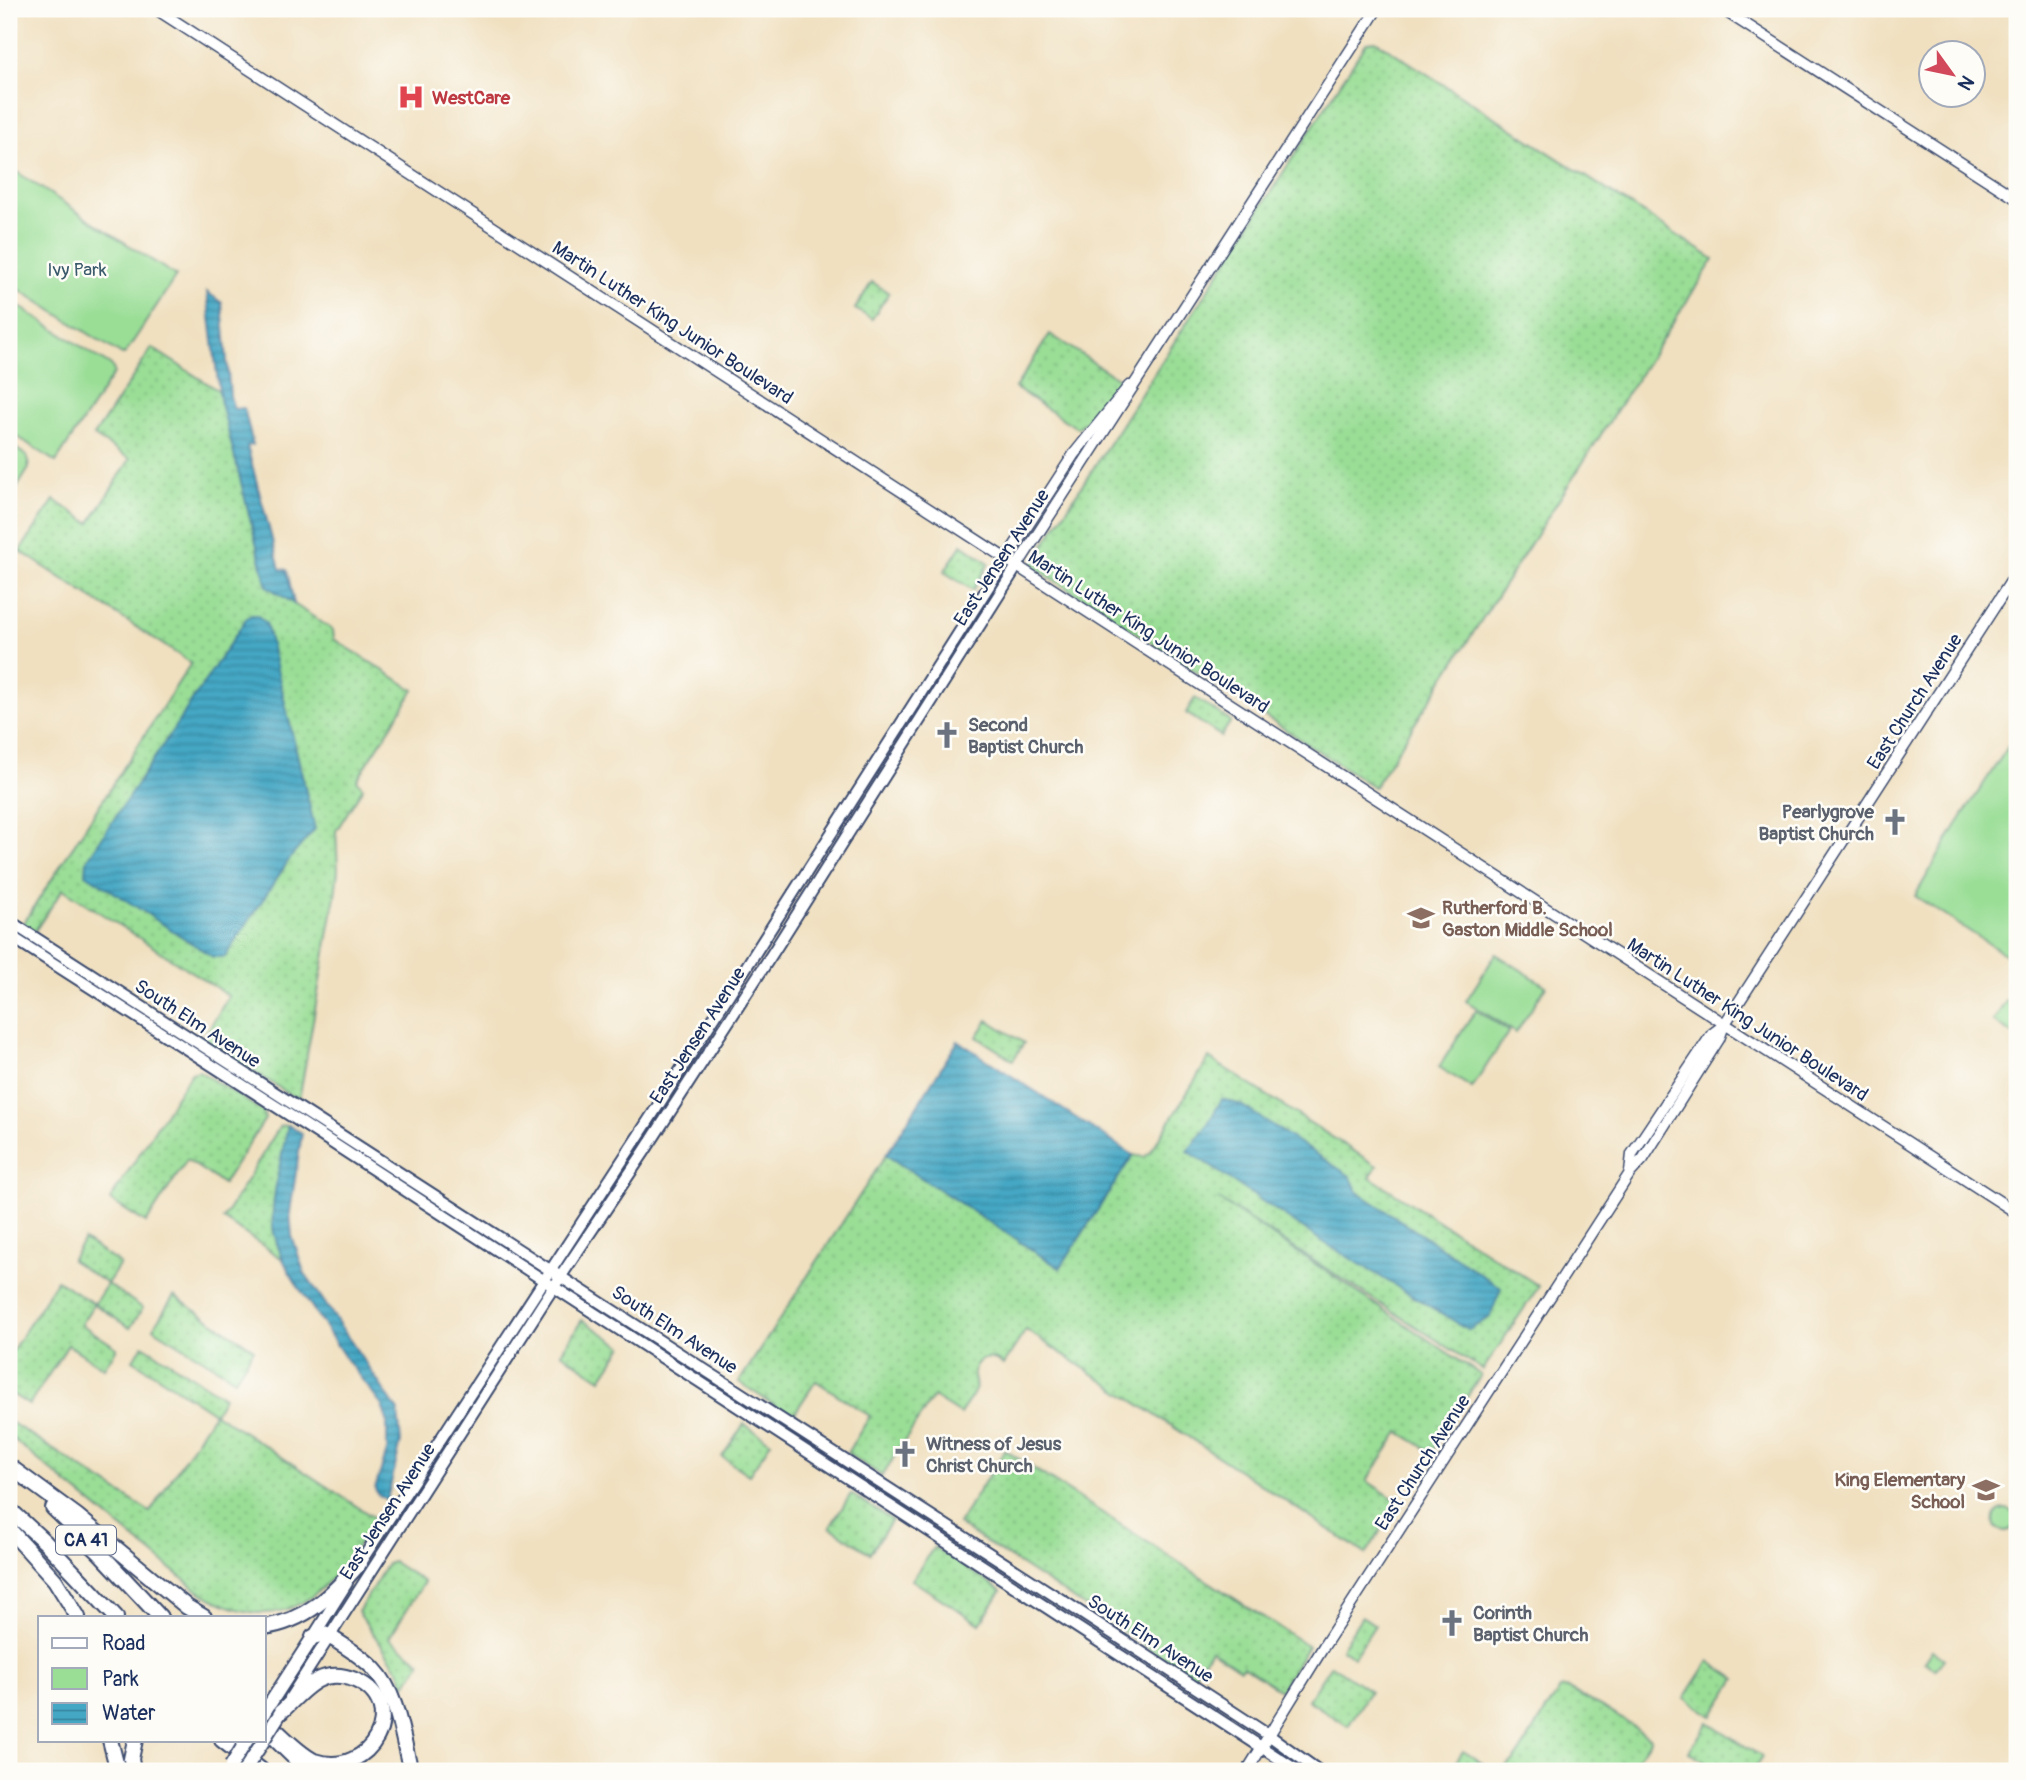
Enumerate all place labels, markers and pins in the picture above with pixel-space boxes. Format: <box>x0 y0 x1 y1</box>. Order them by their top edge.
hospital icon: WestCare <box>396 82 426 112</box>
place label: WestCare <box>432 86 511 110</box>
place label: Second Baptist Church <box>968 713 1083 759</box>
church icon: Second Baptist Church <box>932 720 962 750</box>
place label: Pearlygrove Baptist Church <box>1759 800 1875 846</box>
church icon: Pearlygrove Baptist Church <box>1880 807 1910 837</box>
place label: Rutherford B. Gaston Middle School <box>1442 896 1613 942</box>
school or university icon: Rutherford B. Gaston Middle School <box>1406 903 1436 933</box>
place label: Witness of Jesus Christ Church <box>926 1432 1062 1478</box>
church icon: Witness of Jesus Christ Church <box>890 1439 920 1469</box>
place label: King Elementary School <box>1835 1468 1966 1514</box>
school or university icon: King Elementary School <box>1971 1475 2001 1505</box>
place label: Corinth Baptist Church <box>1473 1601 1588 1647</box>
church icon: Corinth Baptist Church <box>1437 1608 1467 1638</box>

